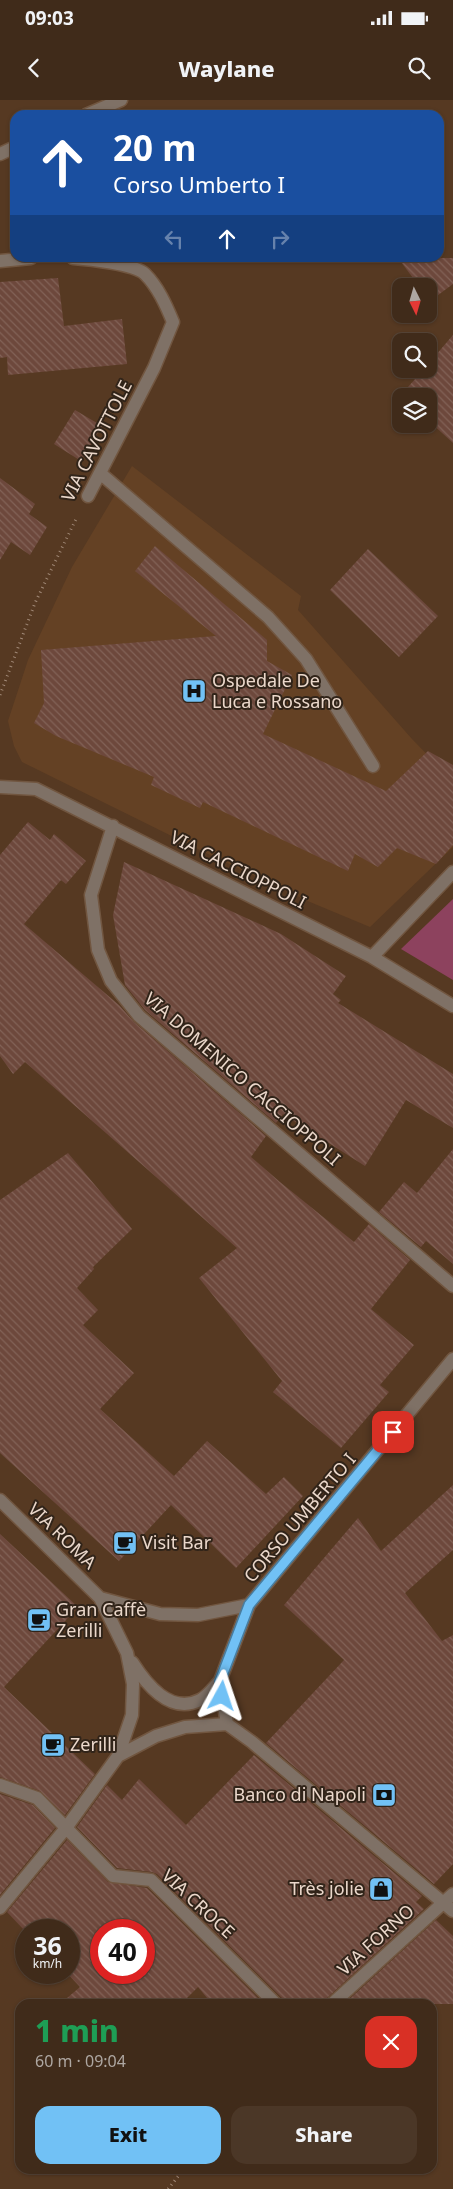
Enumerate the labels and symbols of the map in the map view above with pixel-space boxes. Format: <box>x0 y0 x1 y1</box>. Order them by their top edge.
north arrow <box>392 278 438 322</box>
street label: VIA CAVOTTOLE <box>55 376 137 505</box>
place label: Ospedale De Luca e Rossano <box>212 668 342 713</box>
hospital icon: Ospedale De Luca e Rossano <box>181 678 207 704</box>
street label: VIA CACCIOPPOLI <box>166 824 311 914</box>
street label: VIA DOMENICO CACCIOPPOLI <box>139 986 346 1170</box>
pin <box>372 1411 414 1453</box>
street label: CORSO UMBERTO I <box>238 1448 360 1587</box>
street label: VIA ROMA <box>23 1497 102 1574</box>
cafe icon: Visit Bar <box>112 1530 138 1556</box>
place label: Visit Bar <box>142 1530 212 1554</box>
place label: Gran Caffè Zerilli <box>56 1597 146 1642</box>
cafe icon: Gran Caffè Zerilli <box>26 1607 52 1633</box>
position arrow <box>195 1669 247 1721</box>
cafe icon: Zerilli <box>40 1732 66 1758</box>
place label: Zerilli <box>70 1732 116 1756</box>
place label: Banco di Napoli <box>233 1782 366 1806</box>
bank icon: Banco di Napoli <box>371 1782 397 1808</box>
street label: VIA CROCE <box>157 1863 240 1943</box>
place label: Très jolie <box>289 1876 364 1900</box>
shop icon: Très jolie <box>368 1876 394 1902</box>
street label: VIA FORNO <box>332 1898 419 1980</box>
speed limit sign: 40 <box>90 1919 155 1984</box>

